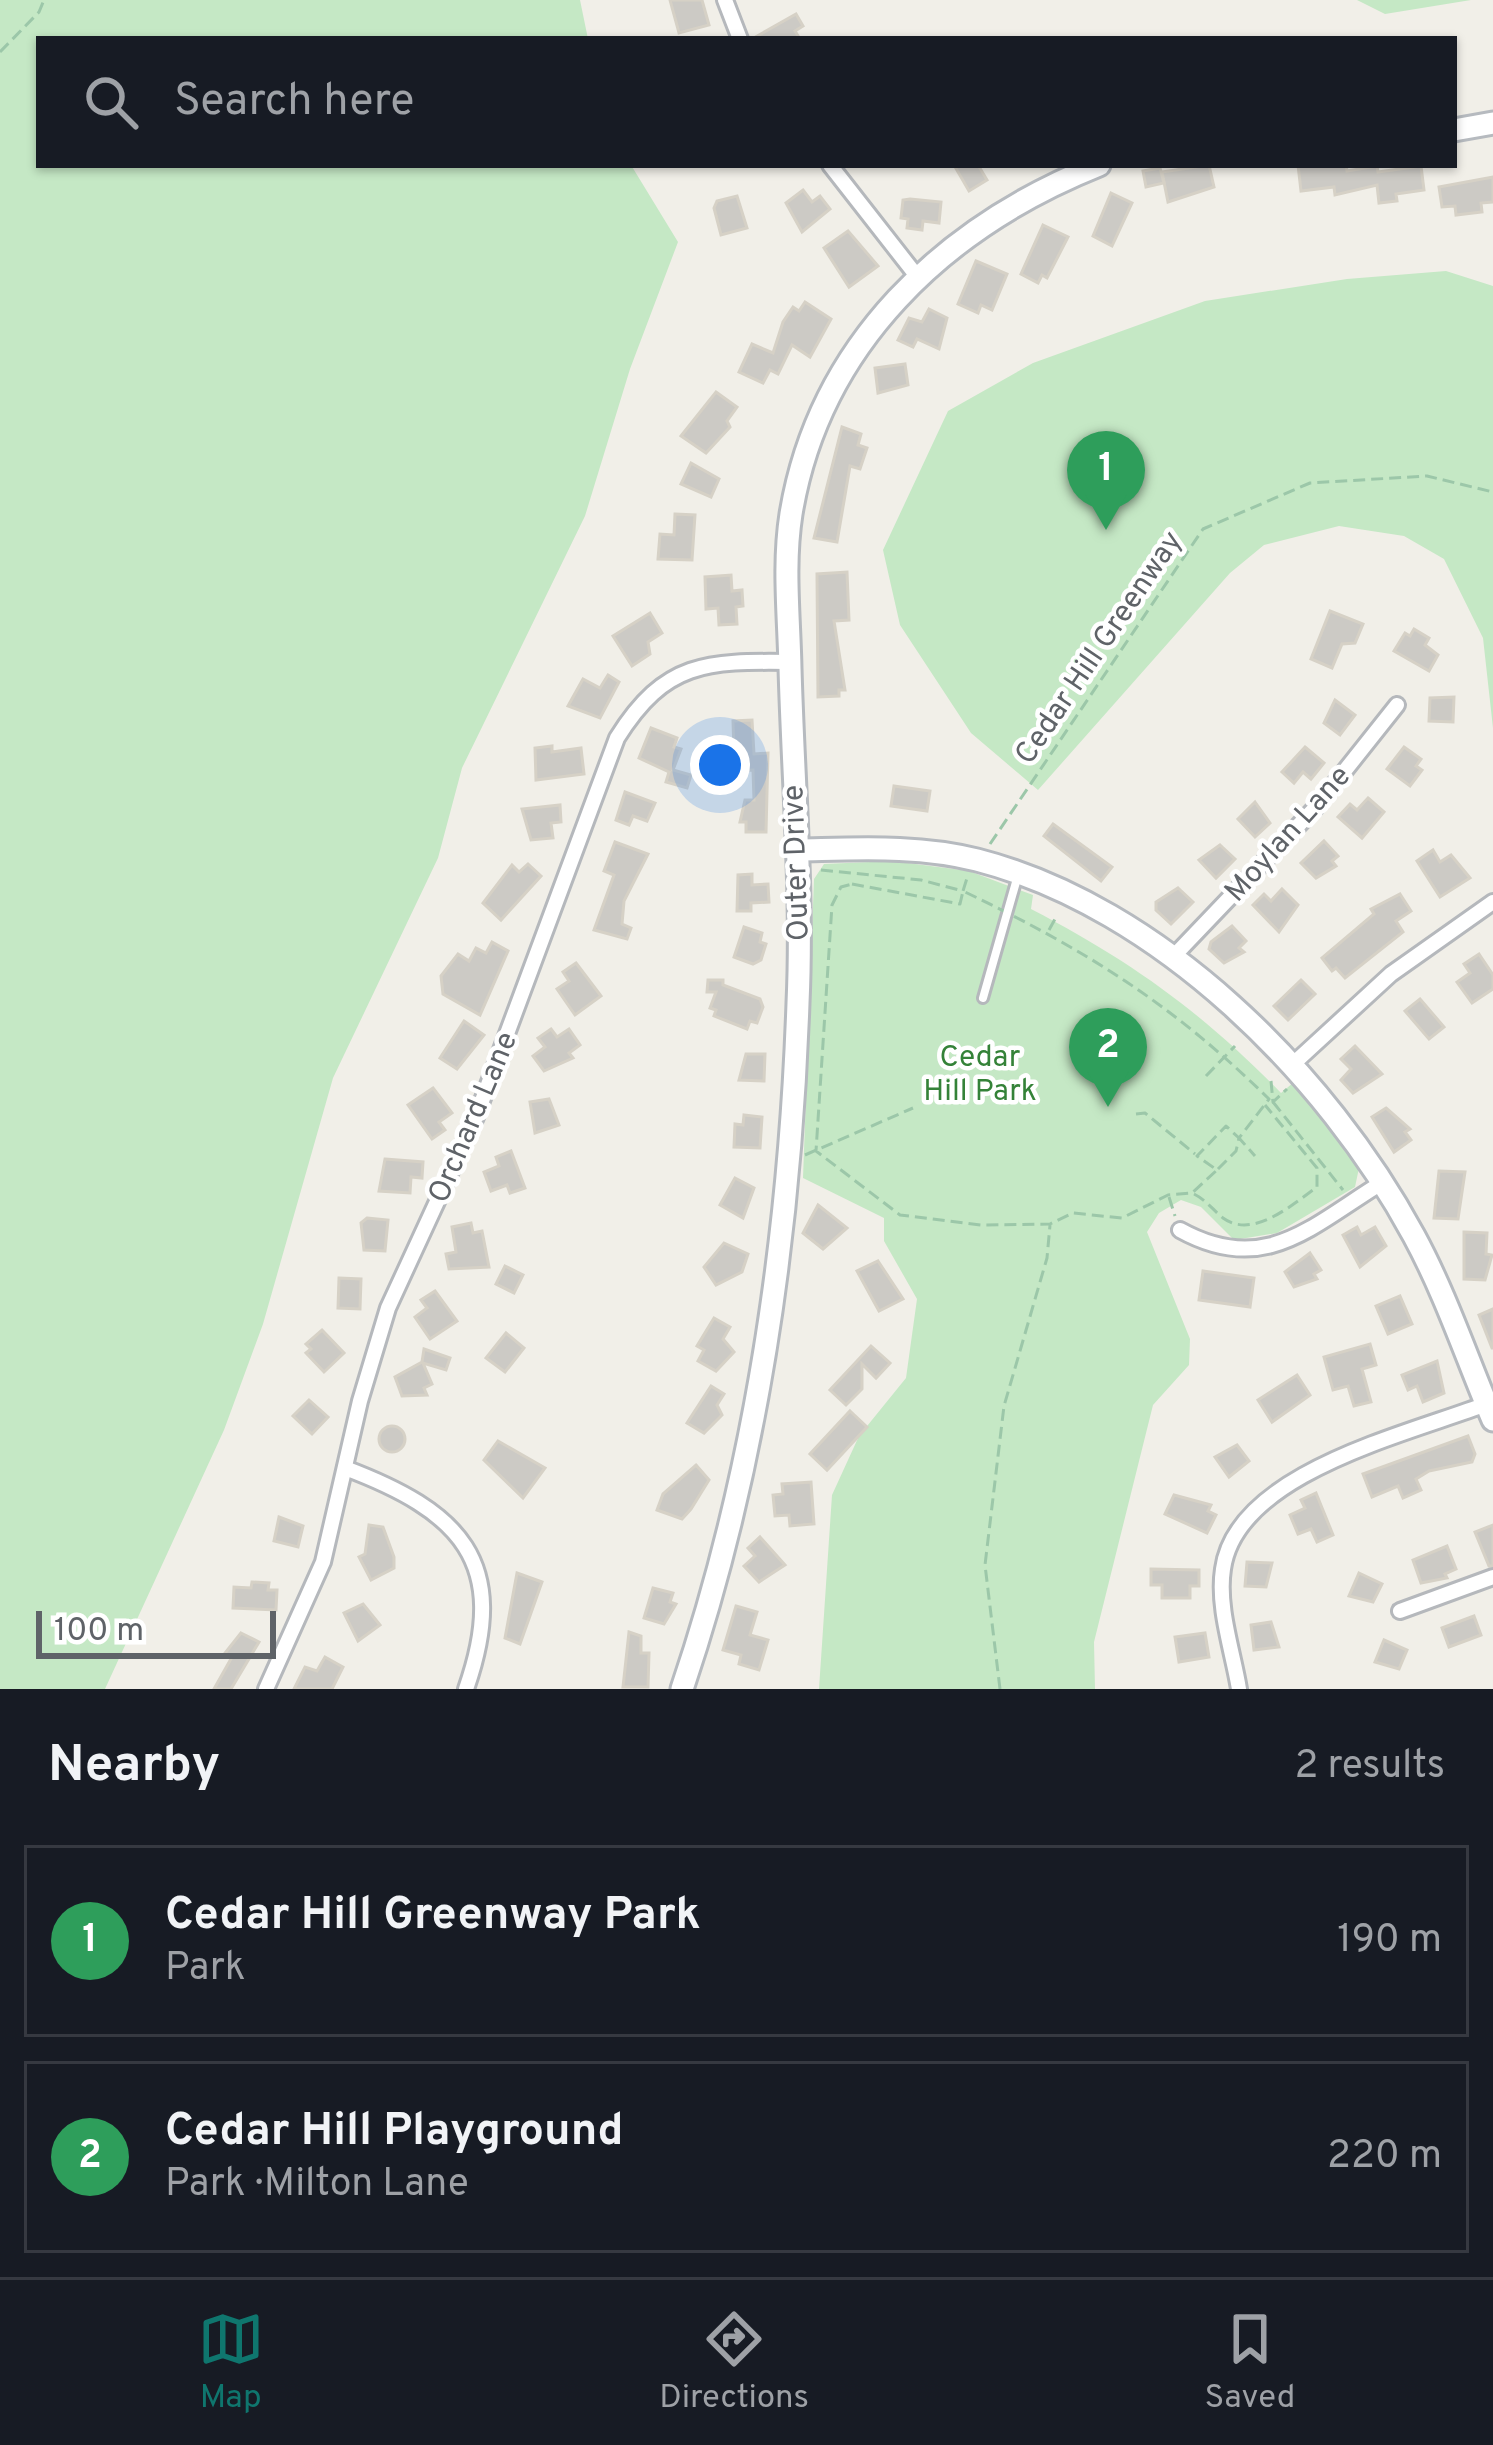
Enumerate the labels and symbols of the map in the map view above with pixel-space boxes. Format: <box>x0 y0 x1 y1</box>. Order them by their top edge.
pin: 1 <box>1067 431 1145 530</box>
street label: Cedar Hill Greenway <box>1008 525 1192 772</box>
your location <box>690 735 750 795</box>
street label: Moylan Lane <box>1218 759 1360 911</box>
street label: Outer Drive <box>776 784 819 942</box>
pin: 2 <box>1069 1008 1147 1107</box>
street label: Orchard Lane <box>422 1027 527 1209</box>
park label: Cedar Hill Park <box>923 1040 1037 1111</box>
scale bar <box>36 1605 276 1658</box>

